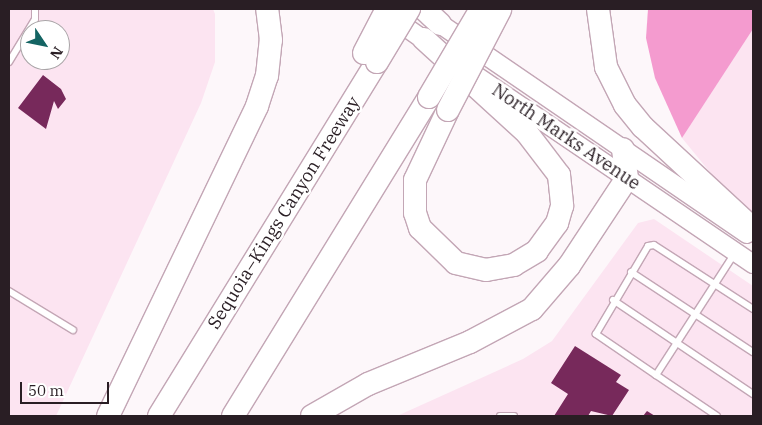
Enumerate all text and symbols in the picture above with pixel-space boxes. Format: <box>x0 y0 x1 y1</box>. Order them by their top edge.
north arrow <box>20 20 70 70</box>
text: N <box>46 43 67 62</box>
street label: North Marks Avenue <box>488 79 644 195</box>
street label: Sequoia–Kings Canyon Freeway <box>203 93 365 333</box>
scale bar <box>22 372 111 404</box>
text: 50 m <box>28 381 64 400</box>

